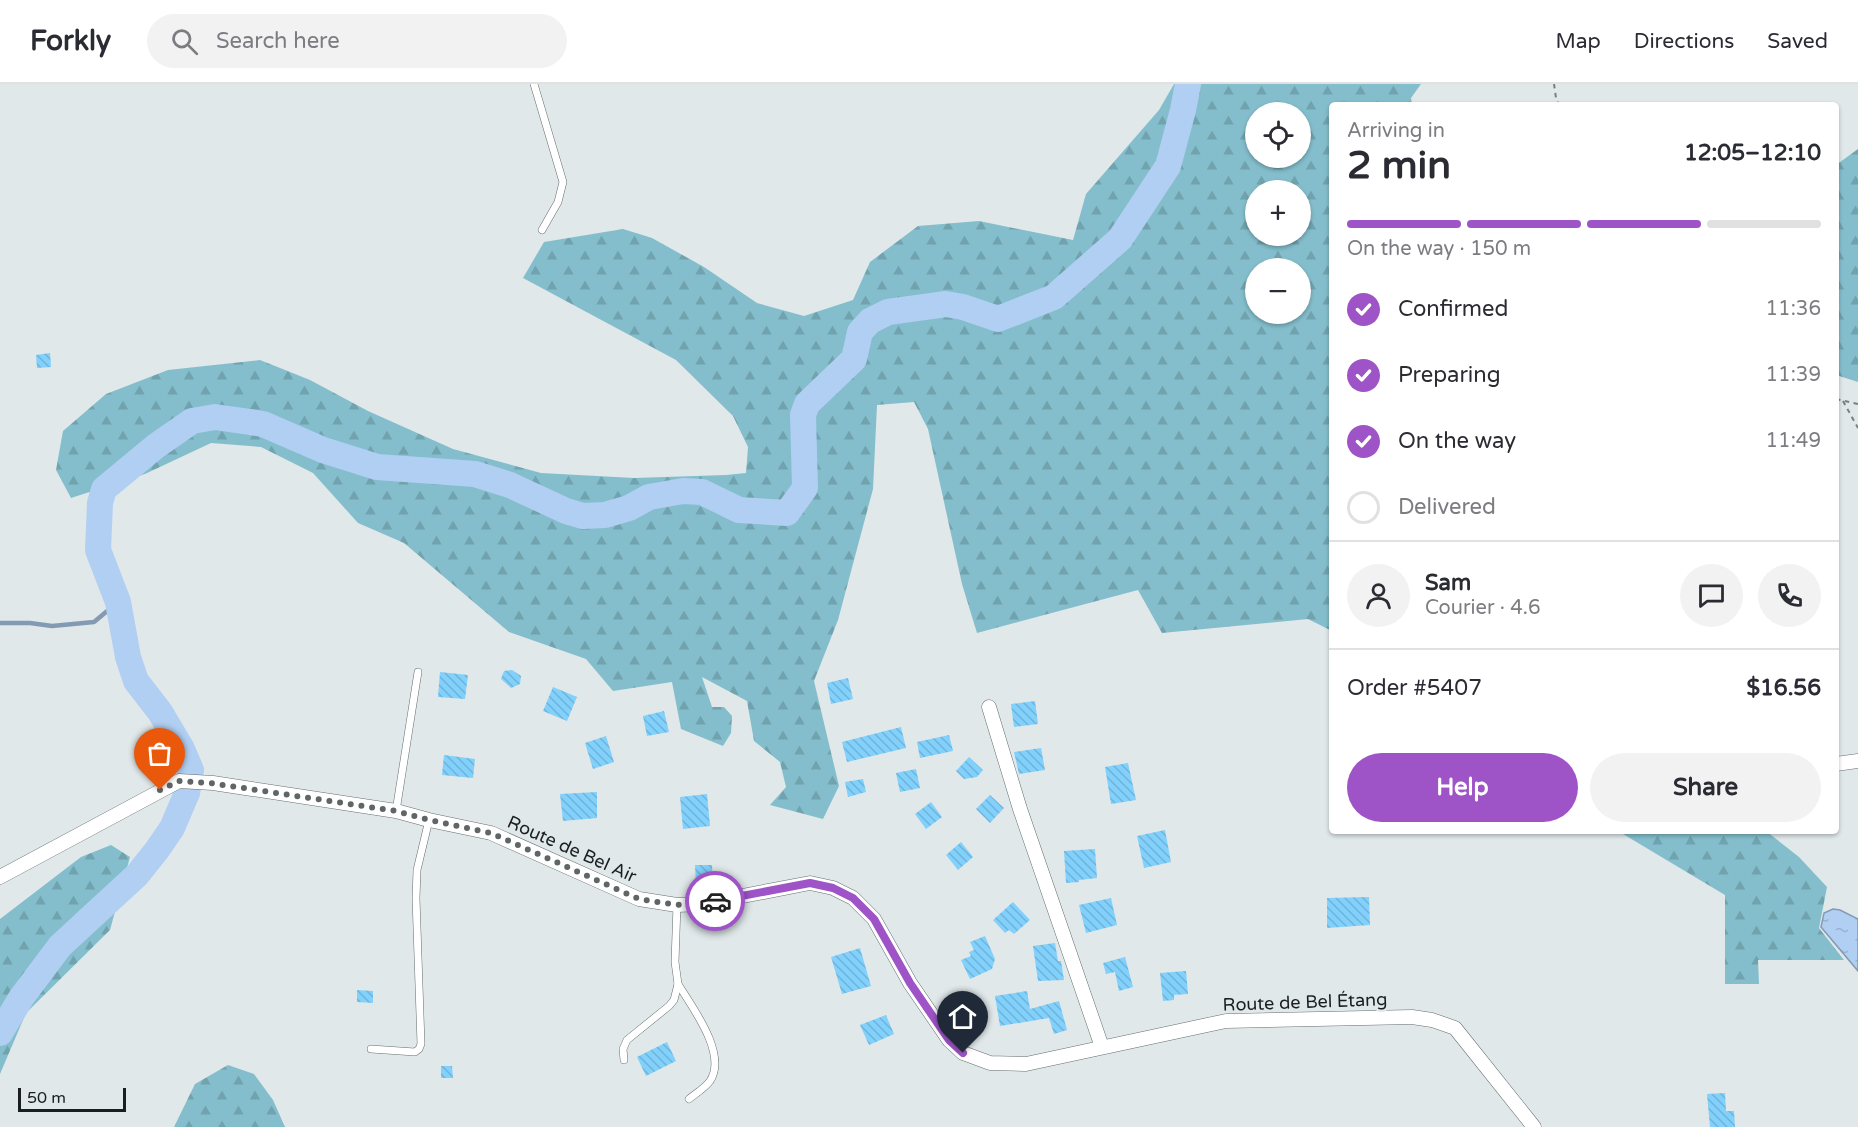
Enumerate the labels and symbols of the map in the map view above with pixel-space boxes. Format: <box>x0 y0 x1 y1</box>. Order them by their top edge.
pin <box>134 728 185 790</box>
street label: Route de Bel Air <box>504 811 640 887</box>
courier <box>685 871 745 931</box>
street label: Route de Bel Étang <box>1222 988 1388 1016</box>
pin <box>937 991 988 1053</box>
scale bar <box>18 1085 126 1112</box>

